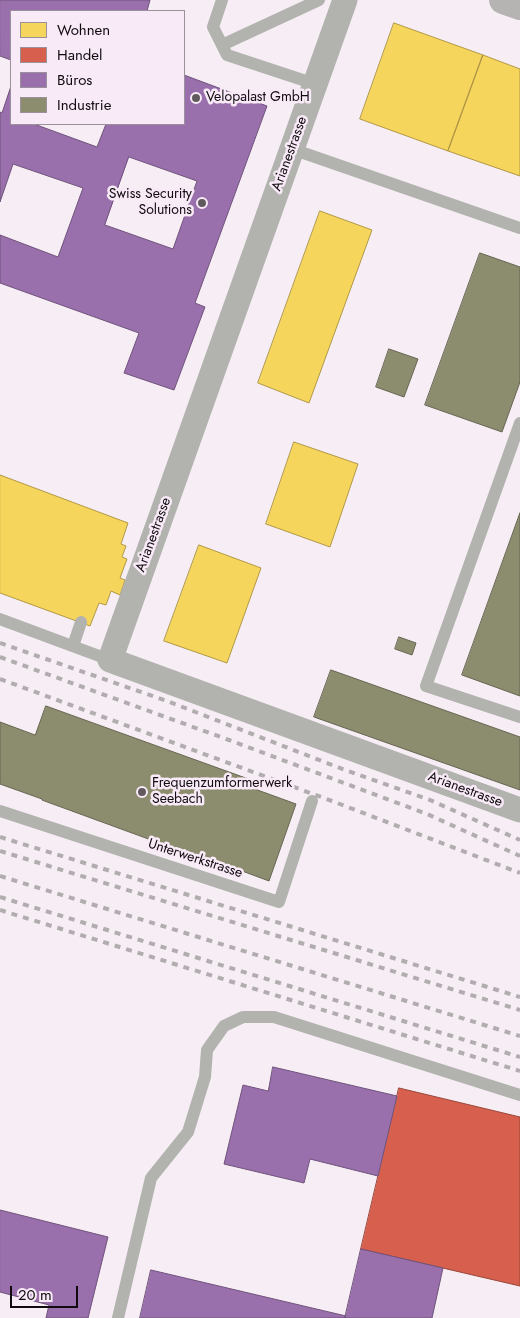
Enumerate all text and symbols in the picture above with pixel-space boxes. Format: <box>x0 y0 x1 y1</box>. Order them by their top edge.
legend <box>10 10 185 125</box>
text: Wohnen <box>57 19 110 41</box>
text: Handel <box>57 44 103 66</box>
text: Büros <box>57 69 92 91</box>
place label: Velopalast GmbH <box>206 90 310 106</box>
marker: Velopalast GmbH <box>190 92 202 104</box>
text: Industrie <box>57 94 111 116</box>
street label: Arianestrasse <box>269 114 311 194</box>
place label: Swiss Security Solutions <box>109 187 192 220</box>
marker: Swiss Security Solutions <box>196 197 208 209</box>
street label: Arianestrasse <box>133 495 175 575</box>
street label: Arianestrasse <box>425 769 505 811</box>
place label: Frequenzumformerwerk Seebach <box>152 776 292 809</box>
marker: Frequenzumformerwerk Seebach <box>136 786 148 798</box>
street label: Unterwerkstrasse <box>146 836 244 882</box>
scale bar <box>12 1276 80 1308</box>
text: 20 m <box>18 1284 52 1306</box>

